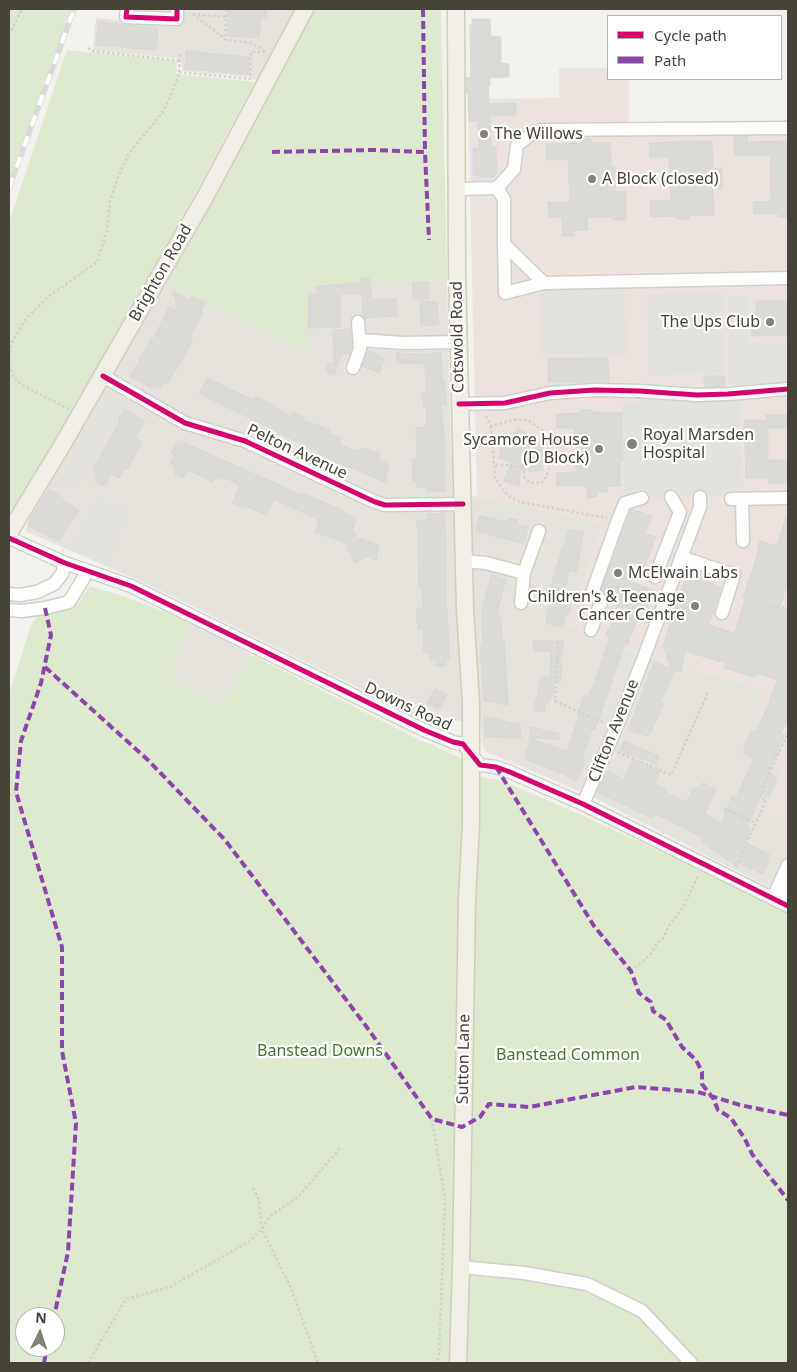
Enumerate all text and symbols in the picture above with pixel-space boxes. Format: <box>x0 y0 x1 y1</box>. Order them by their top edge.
legend <box>607 15 782 80</box>
text: Cycle path <box>654 25 727 45</box>
text: Path <box>654 50 686 70</box>
place label: The Willows <box>494 124 583 144</box>
marker: The Willows <box>478 128 490 140</box>
place label: A Block (closed) <box>602 169 719 189</box>
marker: A Block (closed) <box>586 173 598 185</box>
street label: Brighton Road <box>125 221 197 325</box>
street label: Cotswold Road <box>447 281 469 393</box>
place label: The Ups Club <box>661 312 760 332</box>
marker: The Ups Club <box>764 316 776 328</box>
street label: Pelton Avenue <box>244 420 350 484</box>
place label: Royal Marsden Hospital <box>643 425 754 463</box>
place label: Sycamore House (D Block) <box>463 430 589 468</box>
marker: Royal Marsden Hospital <box>625 437 639 451</box>
marker: Sycamore House (D Block) <box>593 443 605 455</box>
place label: McElwain Labs <box>628 563 738 583</box>
marker: McElwain Labs <box>612 567 624 579</box>
place label: Children's & Teenage Cancer Centre <box>527 587 685 625</box>
marker: Children's & Teenage Cancer Centre <box>689 600 701 612</box>
street label: Clifton Avenue <box>585 677 643 785</box>
street label: Downs Road <box>361 678 455 736</box>
street label: Sutton Lane <box>454 1014 474 1104</box>
park label: Banstead Downs <box>257 1041 383 1061</box>
park label: Banstead Common <box>496 1045 640 1065</box>
north arrow <box>15 1307 65 1357</box>
text: N <box>35 1308 47 1327</box>

